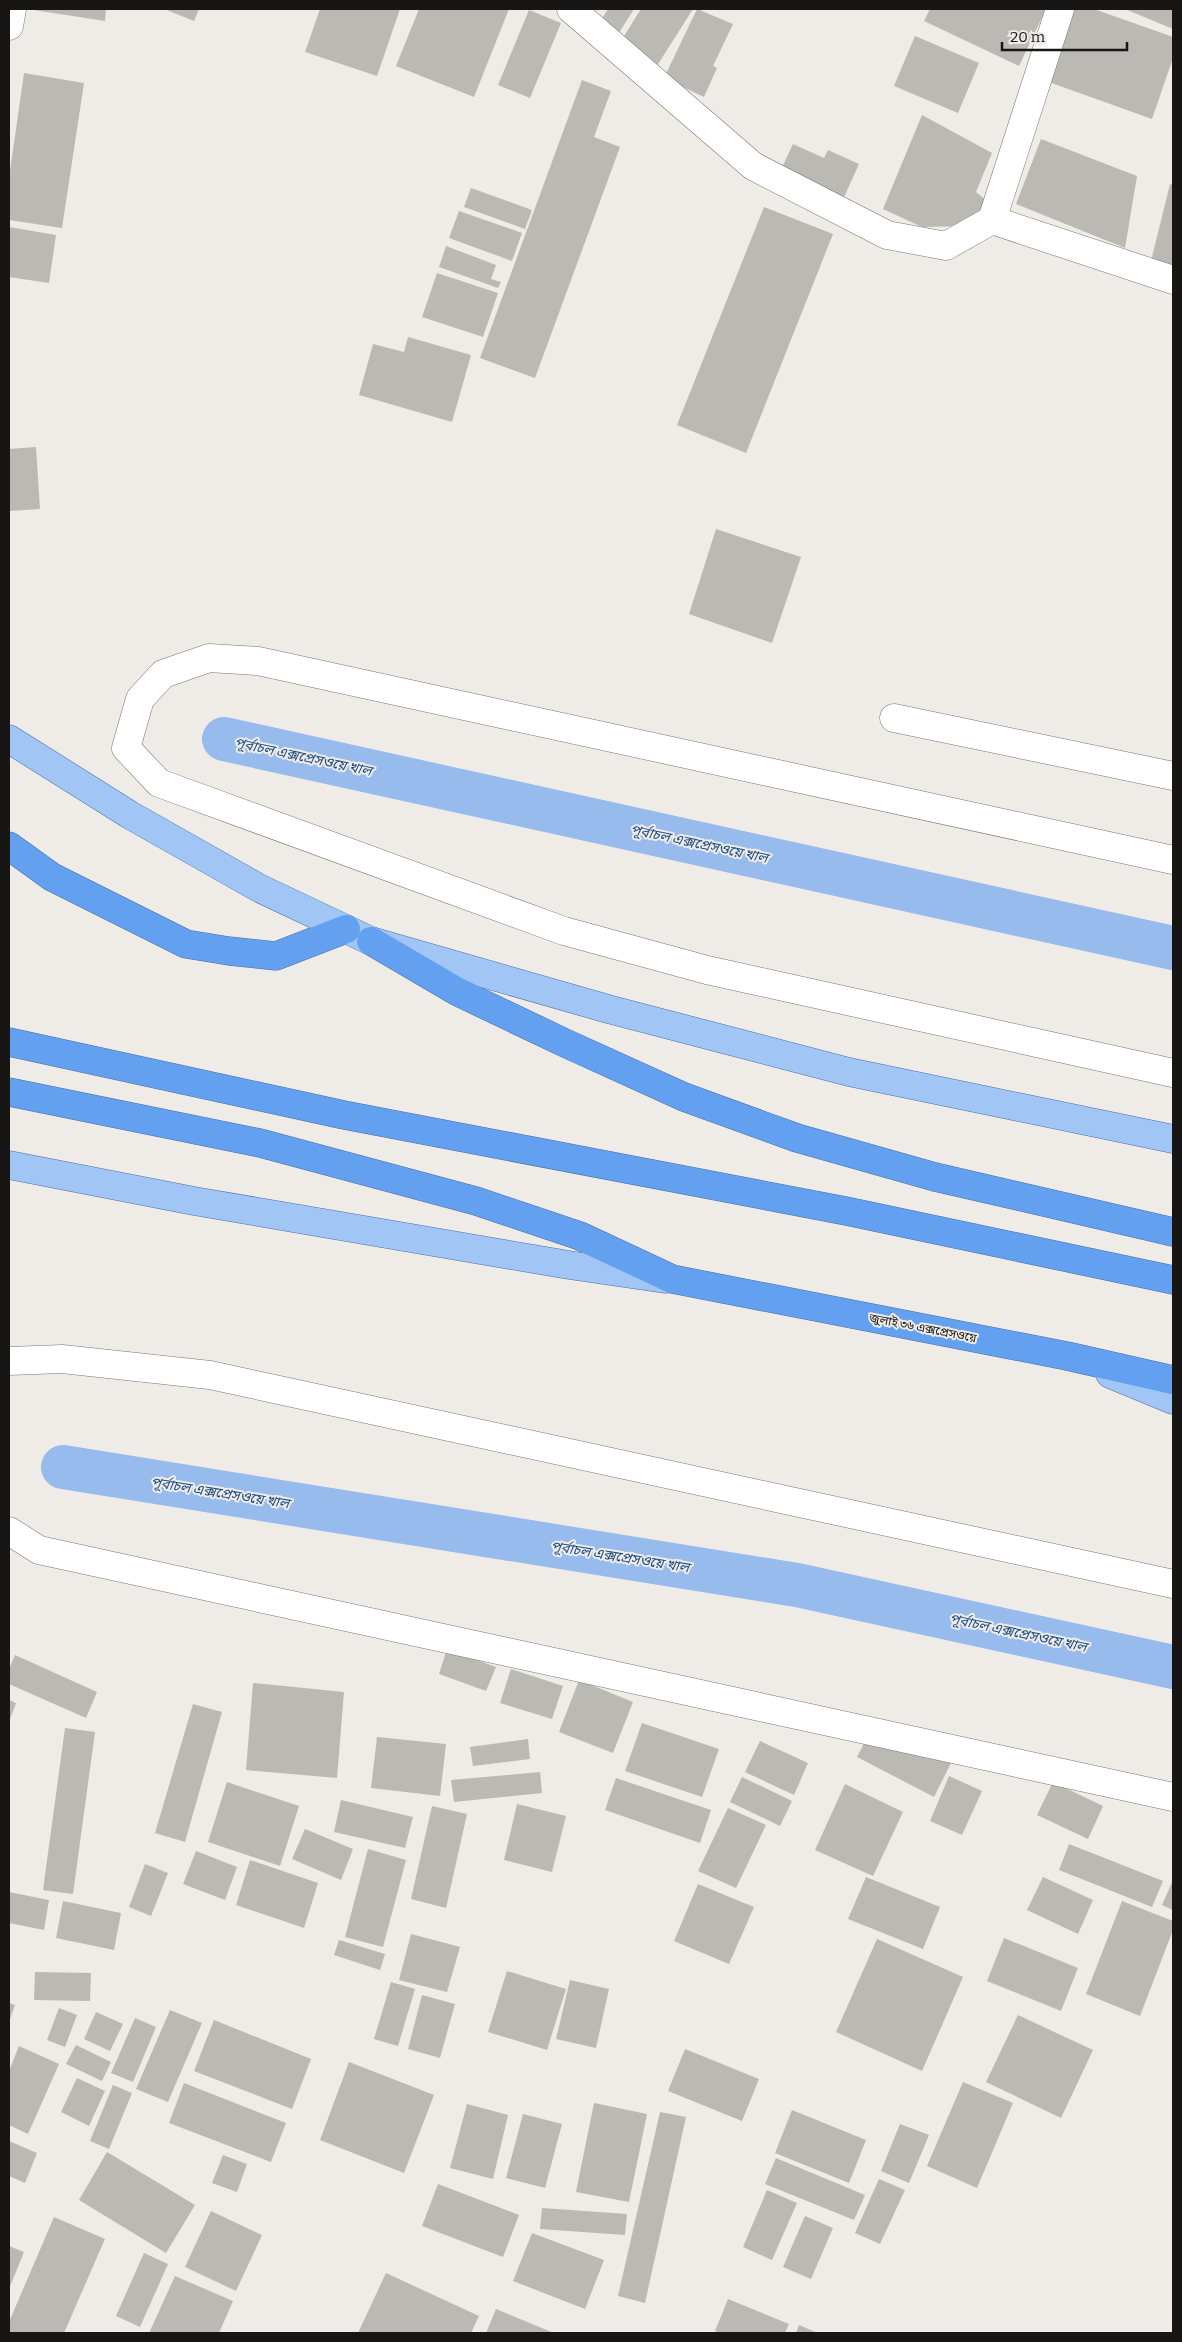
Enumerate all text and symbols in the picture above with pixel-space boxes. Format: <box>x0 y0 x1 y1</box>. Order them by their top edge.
scale bar <box>1002 20 1127 52</box>
text: 20 m <box>1010 28 1046 46</box>
water label: পূর্বাচল এক্সপ্রেসওয়ে খাল <box>233 734 376 780</box>
water label: পূর্বাচল এক্সপ্রেসওয়ে খাল <box>629 821 772 867</box>
street label: জুলাই ৩৬ এক্সপ্রেসওয়ে <box>867 1310 978 1345</box>
water label: পূর্বাচল এক্সপ্রেসওয়ে খাল <box>150 1474 293 1513</box>
water label: পূর্বাচল এক্সপ্রেসওয়ে খাল <box>550 1538 693 1577</box>
water label: পূর্বাচল এক্সপ্রেসওয়ে খাল <box>948 1610 1091 1656</box>

